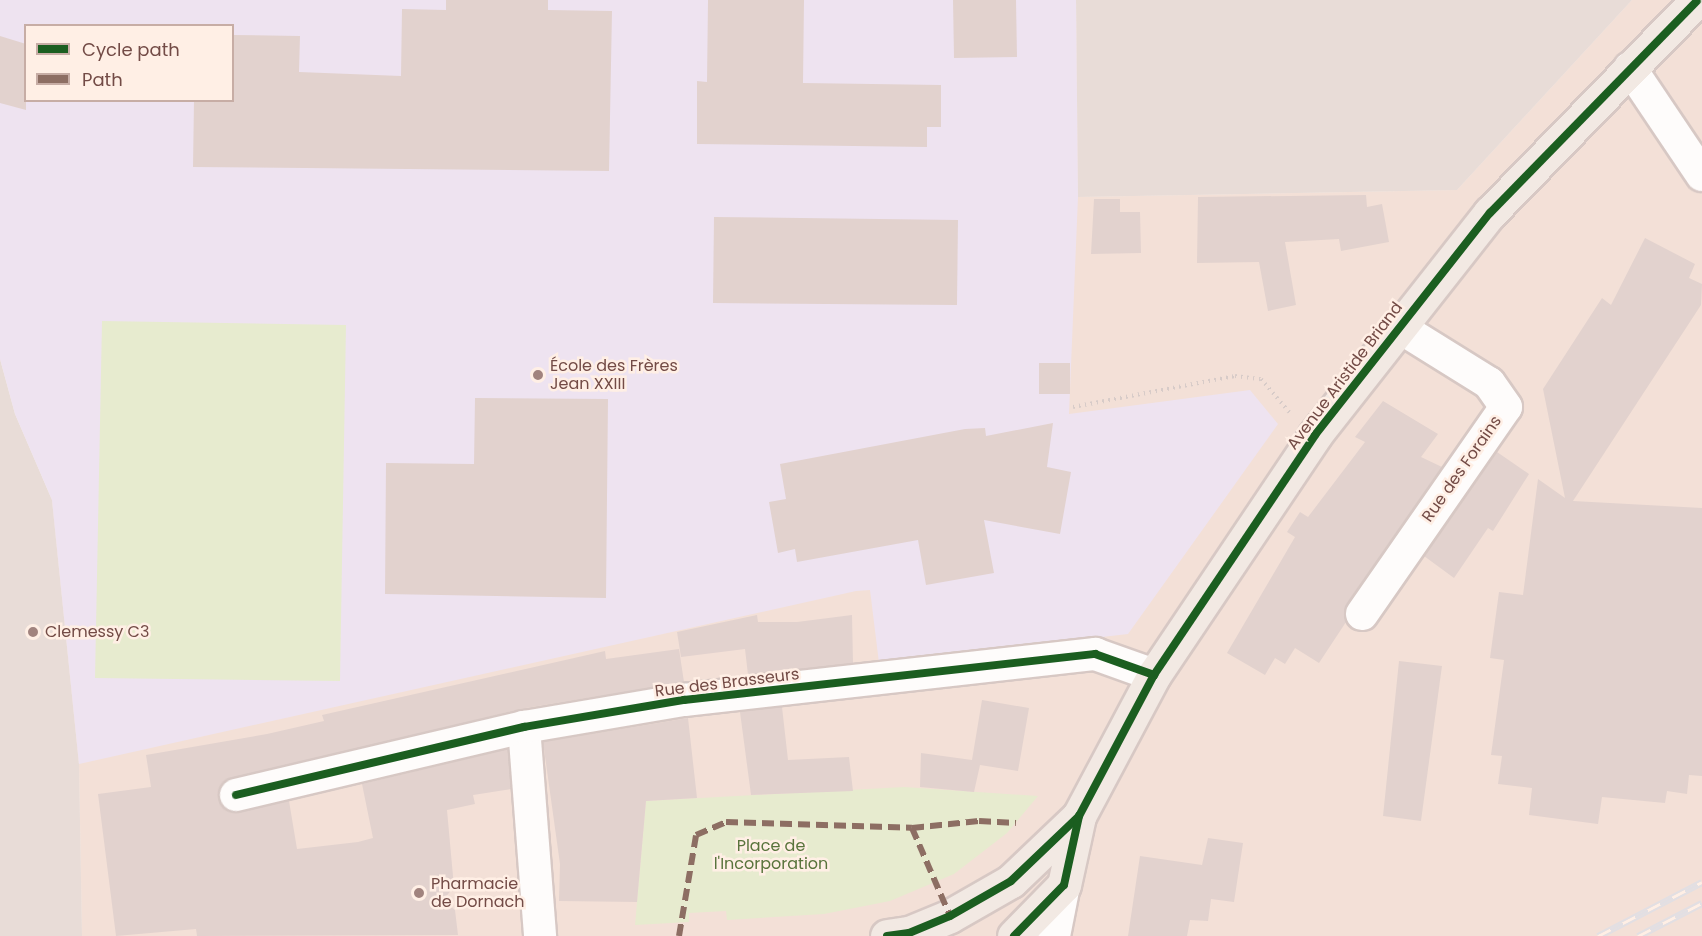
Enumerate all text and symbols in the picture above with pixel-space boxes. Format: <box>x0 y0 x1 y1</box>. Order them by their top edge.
legend <box>24 24 234 102</box>
text: Cycle path <box>82 37 180 62</box>
text: Path <box>82 67 123 92</box>
street label: Avenue Aristide Briand <box>1283 298 1407 454</box>
place label: École des Frères Jean XXIII <box>550 356 678 394</box>
marker: École des Frères Jean XXIII <box>531 368 545 382</box>
street label: Rue des Forains <box>1418 412 1506 526</box>
place label: Clemessy C3 <box>45 622 149 642</box>
marker: Clemessy C3 <box>26 625 40 639</box>
street label: Rue des Brasseurs <box>654 665 800 701</box>
park label: Place de l'Incorporation <box>714 836 828 874</box>
place label: Pharmacie de Dornach <box>431 874 525 912</box>
marker: Pharmacie de Dornach <box>412 886 426 900</box>

